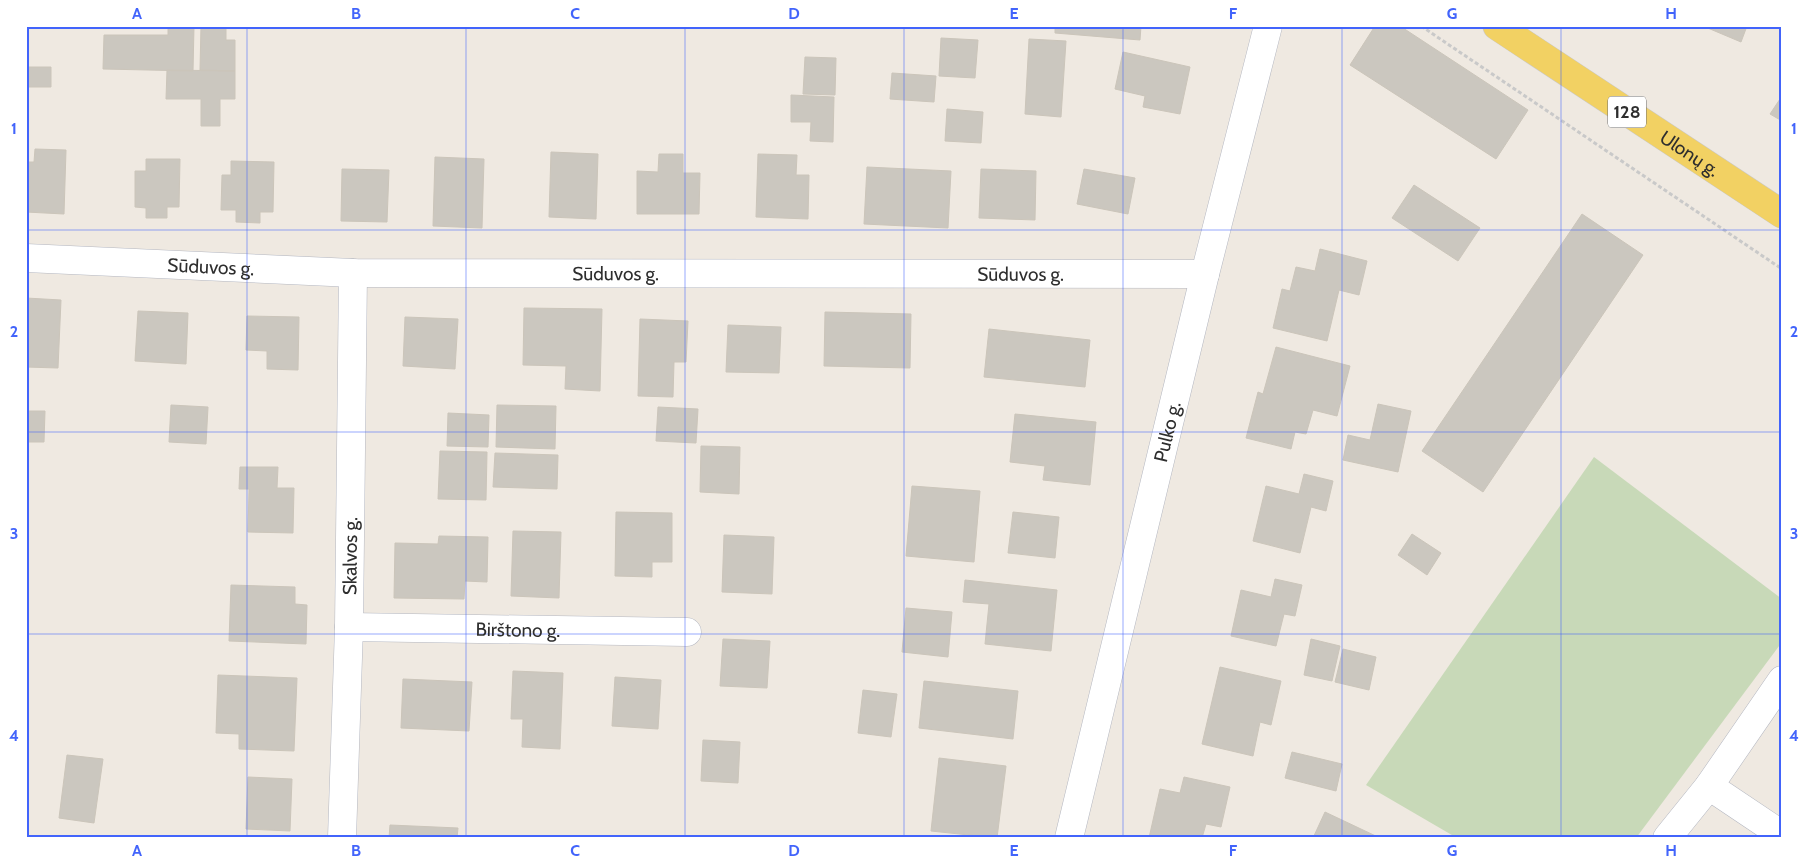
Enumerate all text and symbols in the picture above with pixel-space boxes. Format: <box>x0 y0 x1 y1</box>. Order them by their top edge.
text: A <box>132 4 142 23</box>
text: B <box>351 4 361 23</box>
text: C <box>570 4 580 23</box>
text: D <box>788 4 800 23</box>
text: E <box>1009 4 1019 23</box>
text: F <box>1229 4 1238 23</box>
text: G <box>1447 4 1457 23</box>
text: H <box>1665 4 1677 23</box>
road number: 128 <box>1608 96 1646 128</box>
text: 1 <box>11 119 17 138</box>
text: 1 <box>1791 119 1797 138</box>
street label: Ulonų g. <box>1655 126 1724 182</box>
street label: Sūduvos g. <box>167 253 255 280</box>
street label: Sūduvos g. <box>572 262 659 285</box>
street label: Sūduvos g. <box>977 263 1064 286</box>
text: 2 <box>10 322 18 341</box>
text: 2 <box>1790 322 1798 341</box>
street label: Pulko g. <box>1149 399 1186 464</box>
street label: Skalvos g. <box>338 517 362 595</box>
text: 3 <box>10 524 18 543</box>
text: 3 <box>1790 524 1798 543</box>
street label: Birštono g. <box>475 618 560 642</box>
text: 4 <box>9 726 19 745</box>
text: 4 <box>1789 726 1799 745</box>
text: A <box>132 841 142 860</box>
text: B <box>351 841 361 860</box>
text: C <box>570 841 580 860</box>
text: D <box>788 841 800 860</box>
text: E <box>1009 841 1019 860</box>
text: F <box>1229 841 1238 860</box>
text: G <box>1447 841 1457 860</box>
text: H <box>1665 841 1677 860</box>

